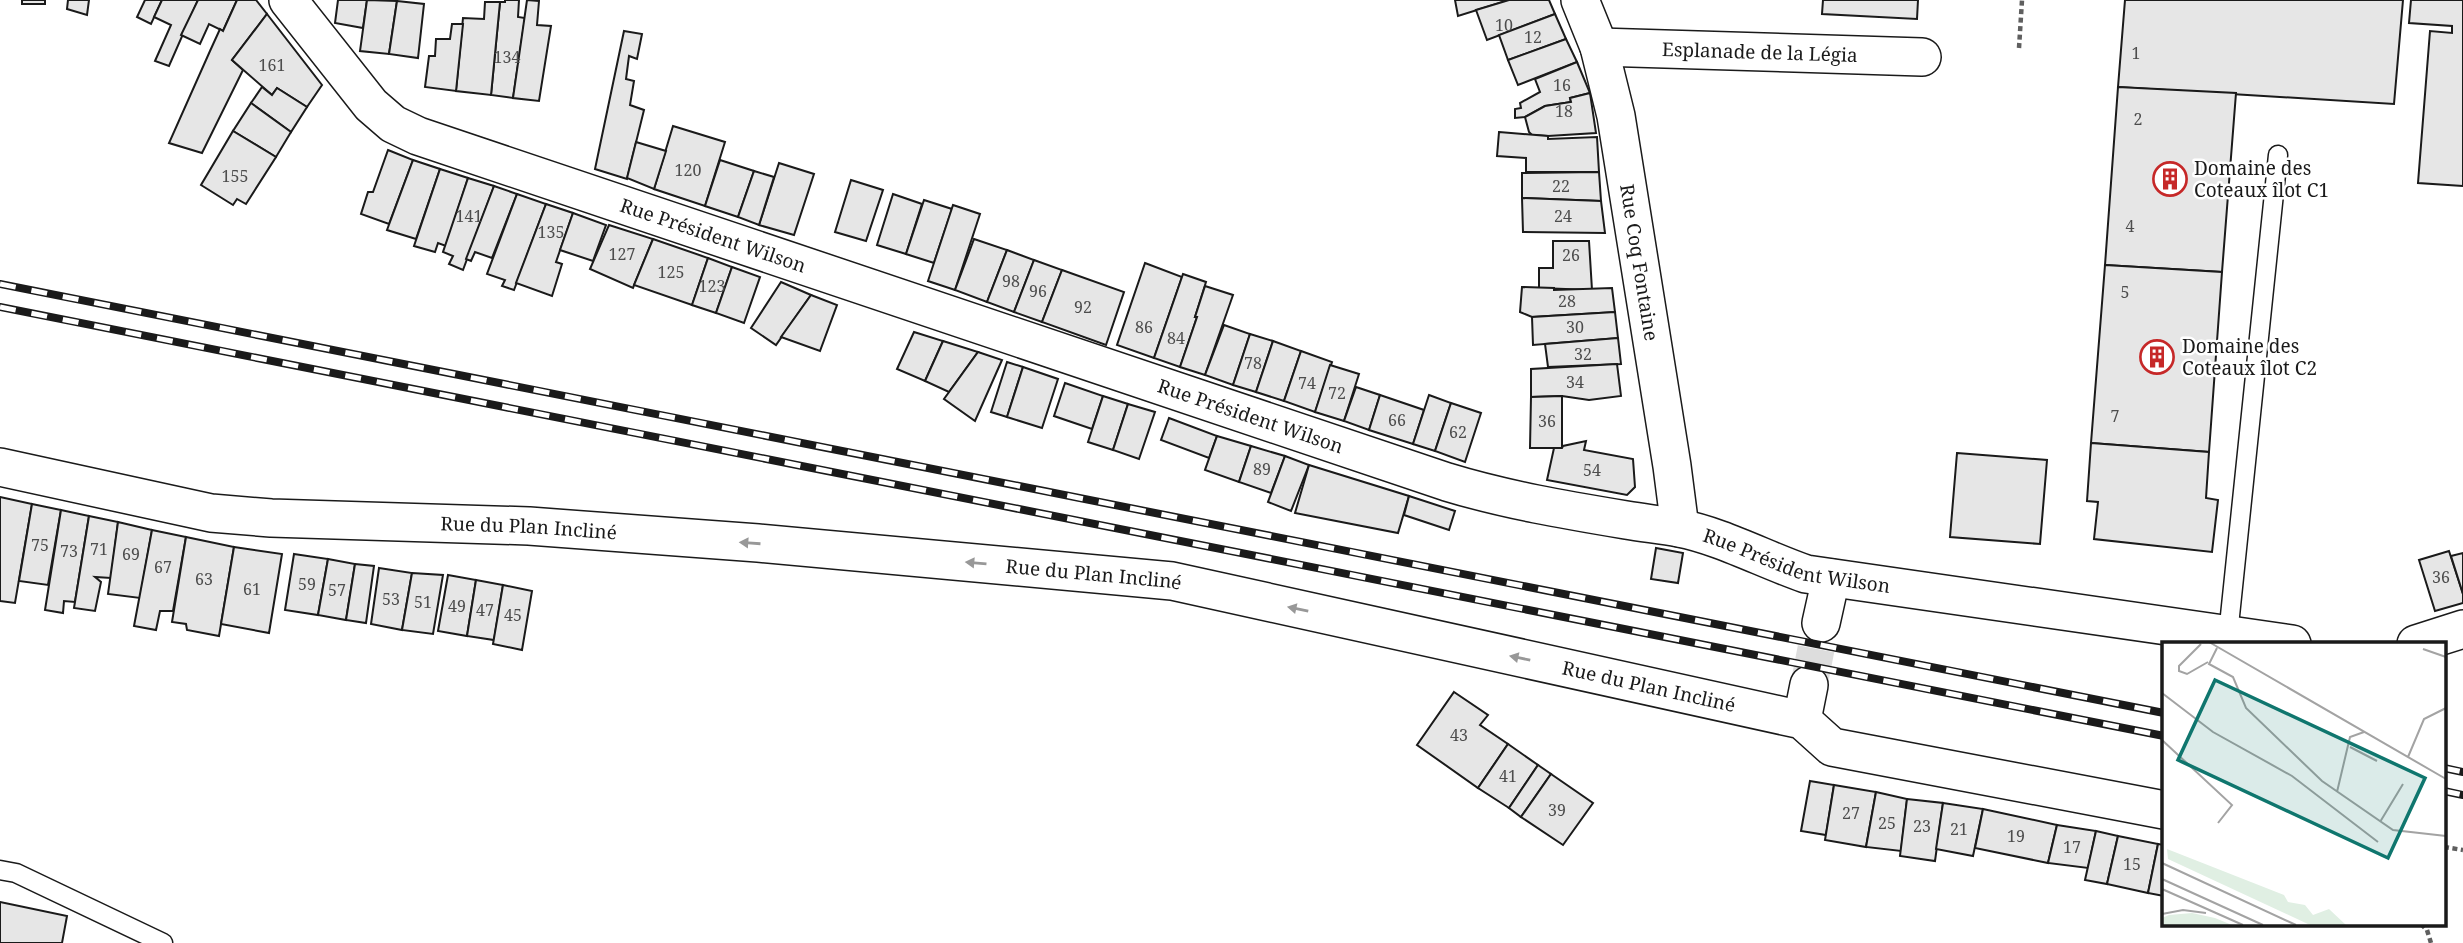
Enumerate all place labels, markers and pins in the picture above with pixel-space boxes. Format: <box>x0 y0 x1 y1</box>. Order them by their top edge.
place label: Domaine des Coteaux îlot C1 <box>2194 155 2329 203</box>
building icon: Domaine des Coteaux îlot C1 <box>2151 160 2189 198</box>
place label: Domaine des Coteaux îlot C2 <box>2182 333 2317 381</box>
building icon: Domaine des Coteaux îlot C2 <box>2138 338 2176 376</box>

